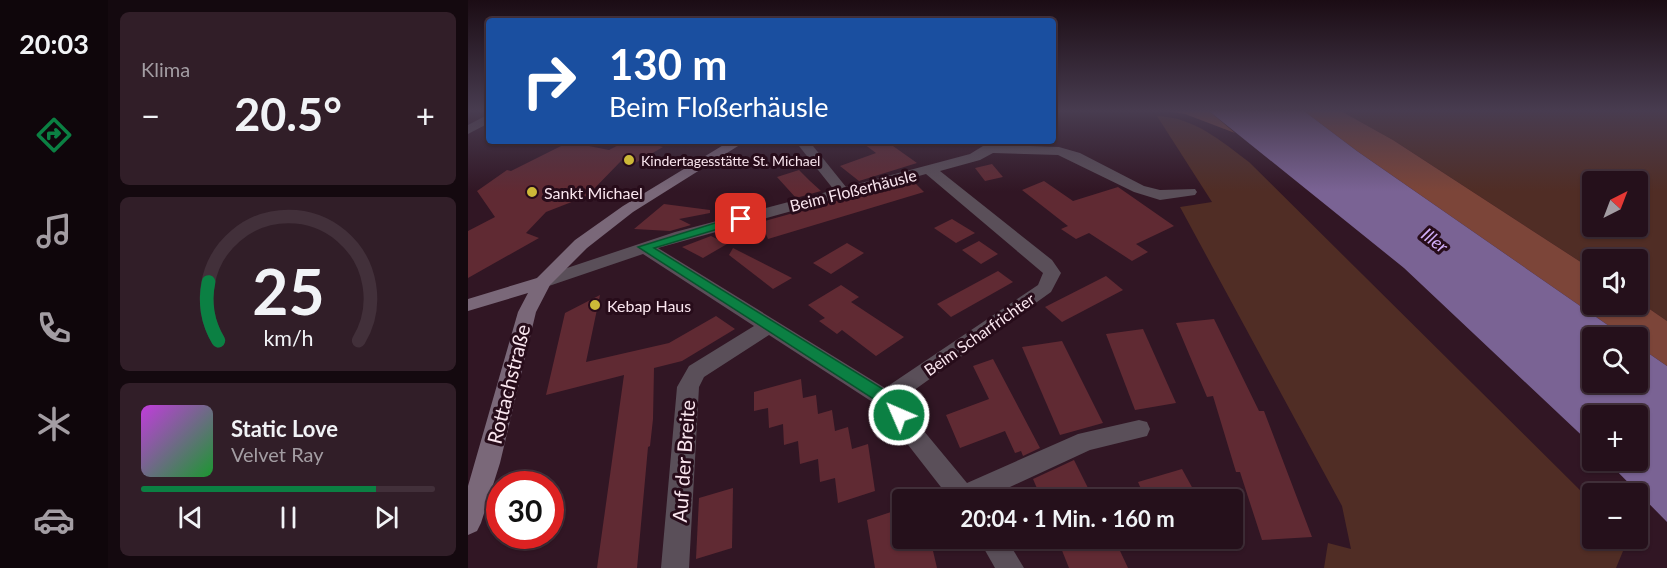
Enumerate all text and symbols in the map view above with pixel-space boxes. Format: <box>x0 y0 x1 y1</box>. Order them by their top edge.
text: 20:03 <box>19 27 89 60</box>
text: 130 m <box>609 39 727 89</box>
icon: right <box>510 42 588 120</box>
text: Klima <box>141 57 190 81</box>
text: 20.5° <box>234 87 342 141</box>
text: Beim Floßerhäusle <box>609 90 828 123</box>
text: − <box>141 95 160 135</box>
text: + <box>416 95 435 135</box>
icon: directions <box>33 114 75 156</box>
place label: Kindertagesstätte St. Michael <box>641 152 820 169</box>
marker: Kindertagesstätte St. Michael <box>622 153 636 167</box>
street label: Beim Floßerhäusle <box>788 165 918 215</box>
north arrow <box>1582 171 1648 237</box>
map controls <box>1582 171 1648 549</box>
place label: Sankt Michael <box>544 183 643 202</box>
marker: Sankt Michael <box>525 185 539 199</box>
pin <box>715 193 766 244</box>
icon: arrive <box>724 202 757 235</box>
icon: music <box>33 210 75 252</box>
water label: Iller <box>1417 223 1453 258</box>
button: sound <box>1582 249 1648 315</box>
text: 25 <box>252 253 324 328</box>
street label: Beim Scharfrichter <box>920 289 1038 379</box>
place label: Kebap Haus <box>607 296 691 315</box>
marker: Kebap Haus <box>588 298 602 312</box>
icon: phone <box>33 307 75 349</box>
street label: Rottachstraße <box>482 322 534 446</box>
text: km/h <box>263 325 313 351</box>
button: search <box>1582 327 1648 393</box>
position arrow <box>867 383 931 447</box>
street label: Auf der Breite <box>667 399 699 523</box>
icon: climate <box>33 403 75 445</box>
button: + <box>1582 405 1648 471</box>
text: Static Love <box>231 415 338 442</box>
text: Velvet Ray <box>231 442 324 466</box>
speed limit sign: 30 <box>486 471 564 549</box>
button: − <box>1582 483 1648 549</box>
icon: car <box>33 499 75 541</box>
icon: previous <box>174 501 207 534</box>
icon: pause <box>272 501 305 534</box>
icon: next <box>370 501 403 534</box>
text: 20:04 · 1 Min. · 160 m <box>960 505 1175 532</box>

